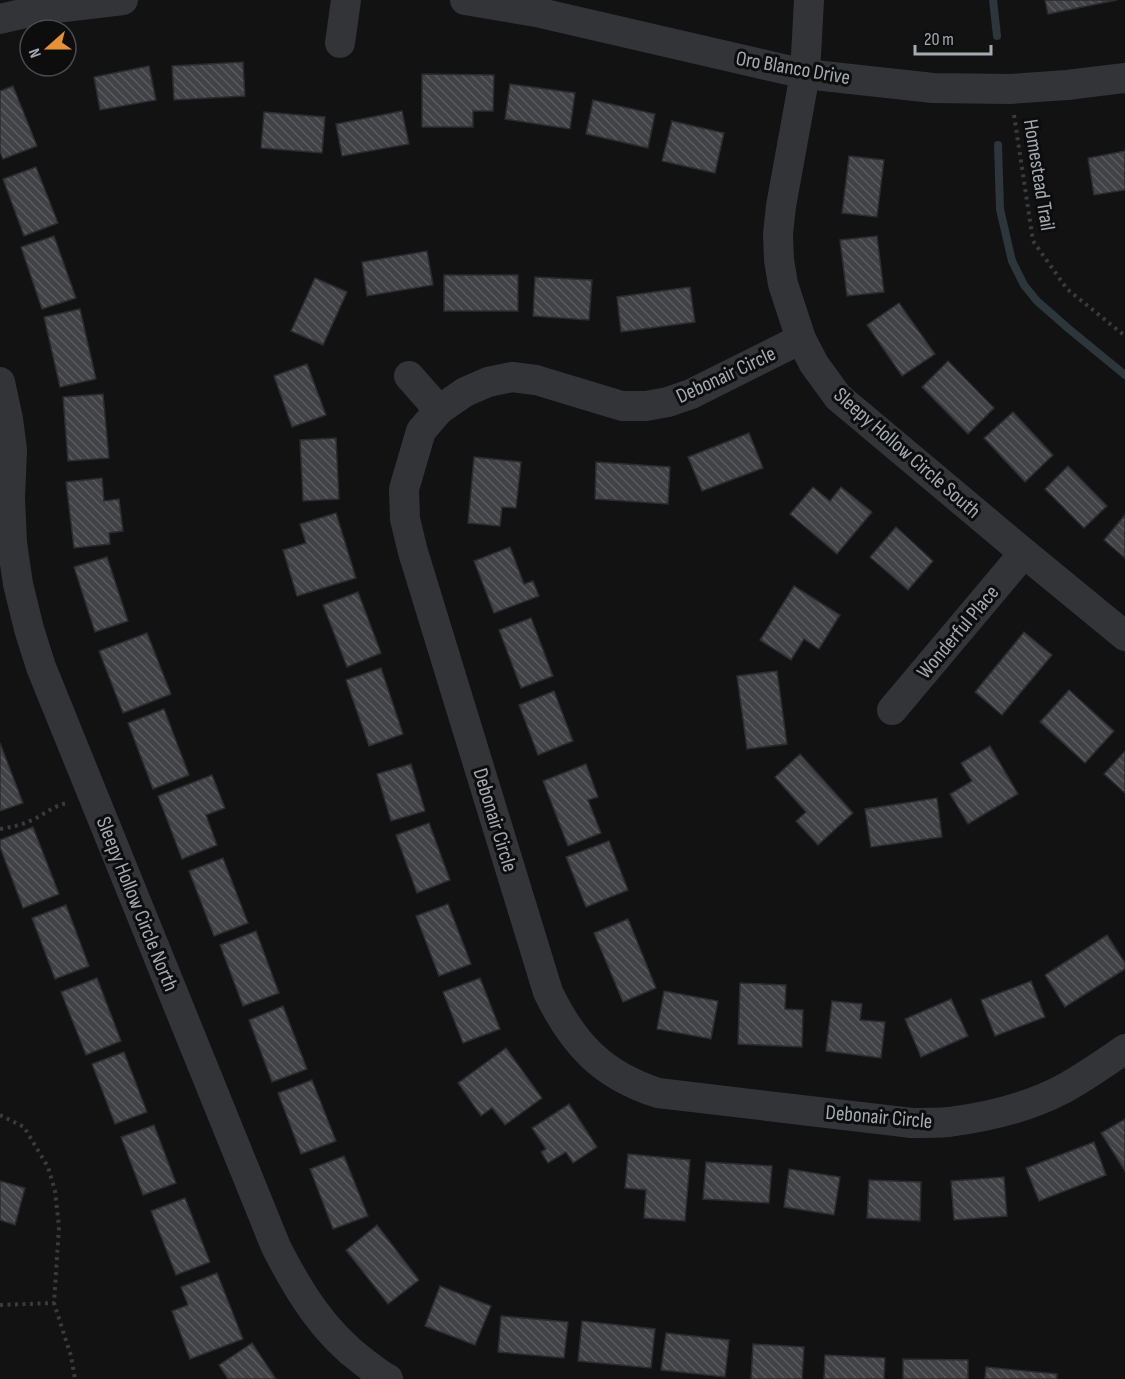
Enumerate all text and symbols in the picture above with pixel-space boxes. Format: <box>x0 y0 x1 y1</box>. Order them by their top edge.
north arrow <box>18 18 78 78</box>
scale bar <box>915 18 992 56</box>
text: 20 m <box>924 29 954 50</box>
text: N <box>25 45 46 60</box>
street label: Oro Blanco Drive <box>734 46 852 90</box>
street label: Homestead Trail <box>1018 118 1060 232</box>
street label: Debonair Circle <box>672 341 780 409</box>
street label: Sleepy Hollow Circle South <box>828 382 986 524</box>
street label: Wonderful Place <box>912 580 1004 684</box>
street label: Debonair Circle <box>467 765 523 875</box>
street label: Sleepy Hollow Circle North <box>91 813 183 995</box>
street label: Debonair Circle <box>825 1100 933 1134</box>

